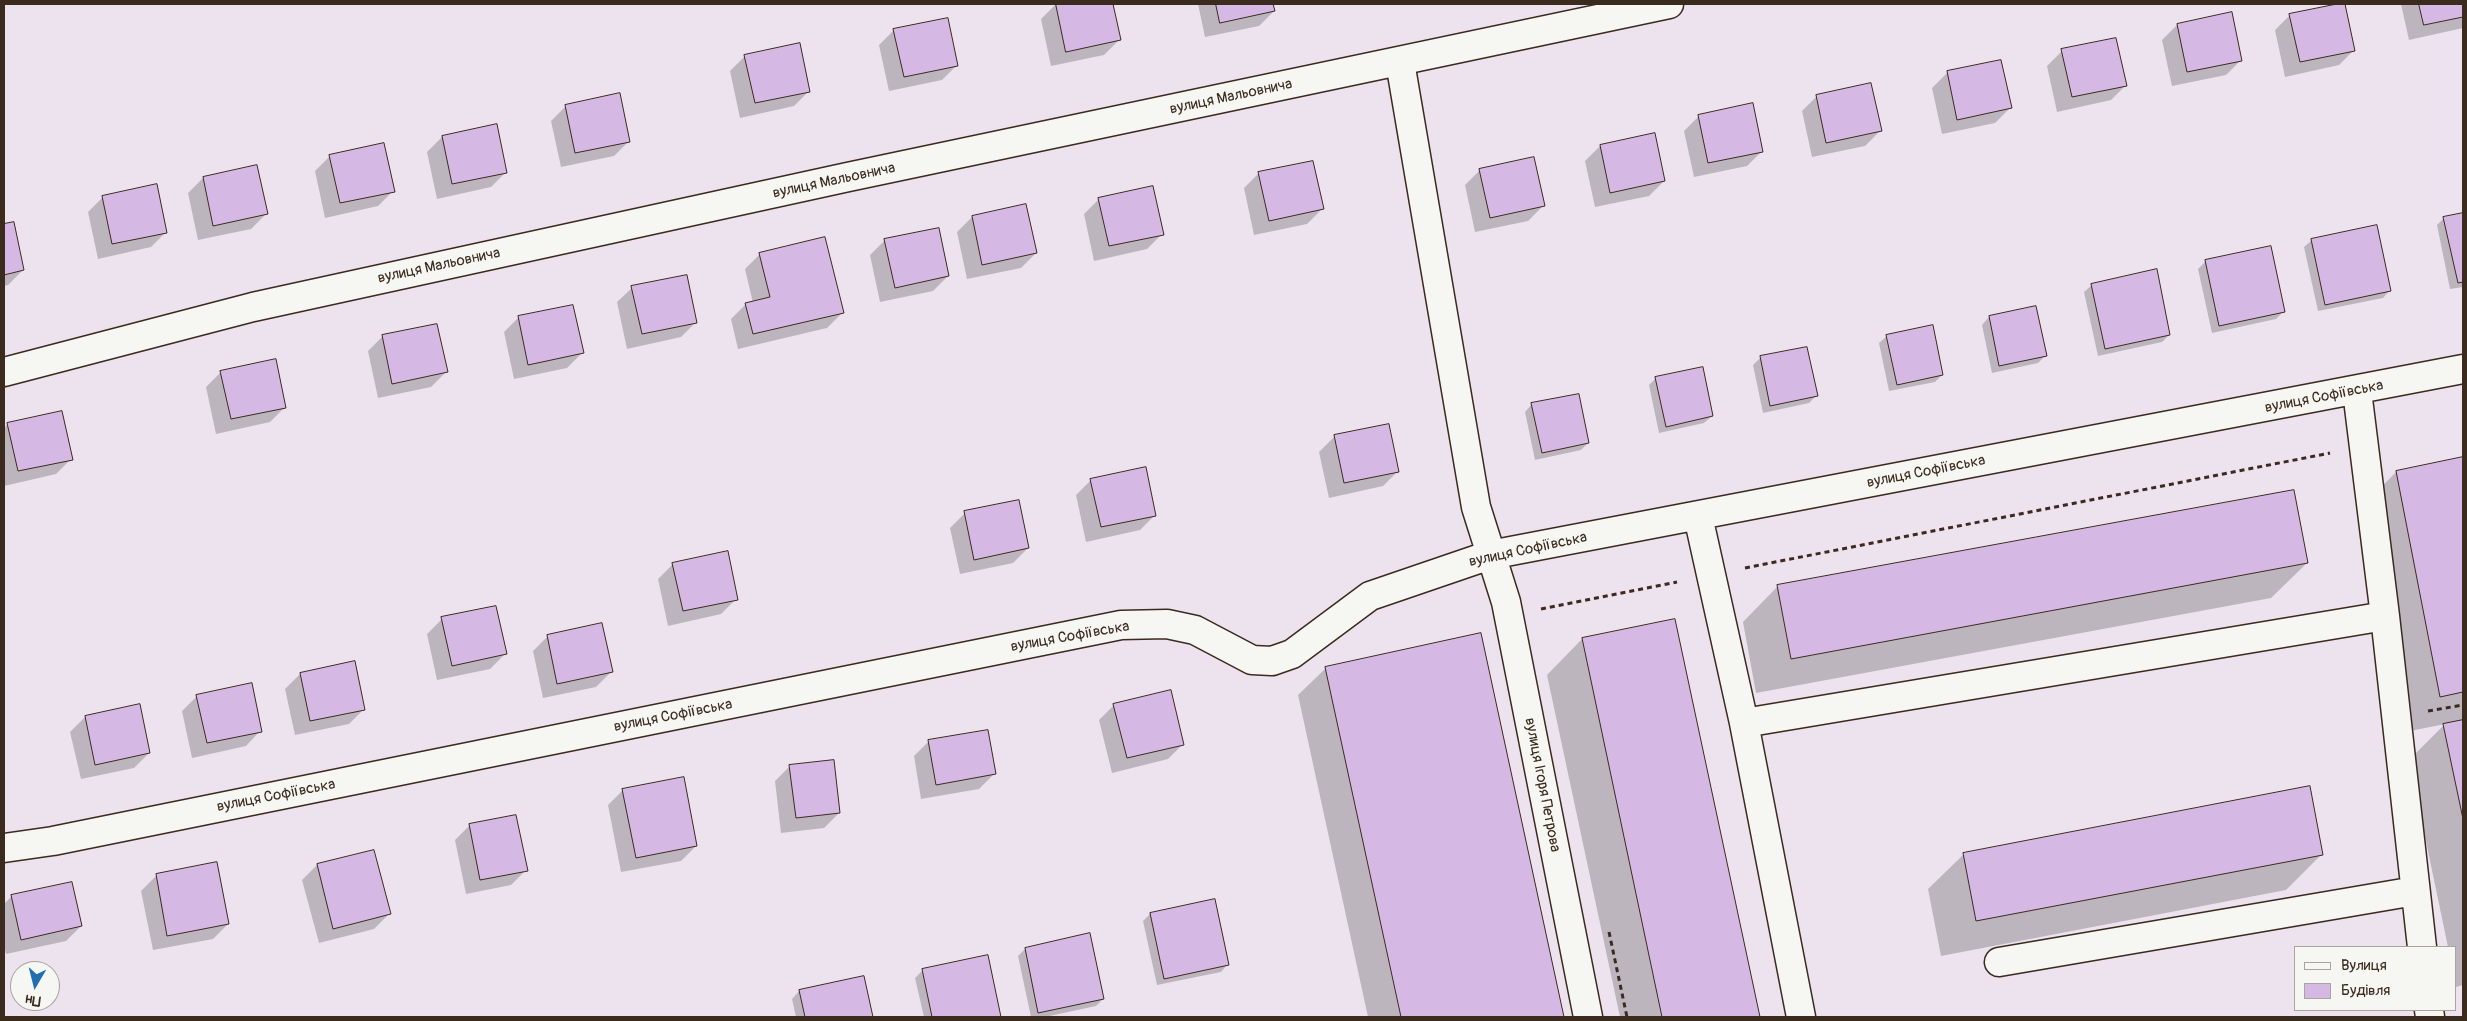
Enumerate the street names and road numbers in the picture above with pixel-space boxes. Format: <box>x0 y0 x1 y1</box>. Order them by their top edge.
street label: вулиця Мальовнича <box>1168 75 1294 119</box>
street label: вулиця Мальовнича <box>771 159 897 203</box>
street label: вулиця Мальовнича <box>376 244 502 288</box>
street label: вулиця Софіївська <box>2263 377 2385 417</box>
street label: вулиця Софіївська <box>1865 452 1987 492</box>
street label: вулиця Софіївська <box>1467 529 1589 571</box>
street label: вулиця Софіївська <box>1009 618 1131 656</box>
street label: вулиця Софіївська <box>612 696 734 736</box>
street label: вулиця Ігоря Петрова <box>1520 716 1564 854</box>
street label: вулиця Софіївська <box>215 776 337 816</box>

